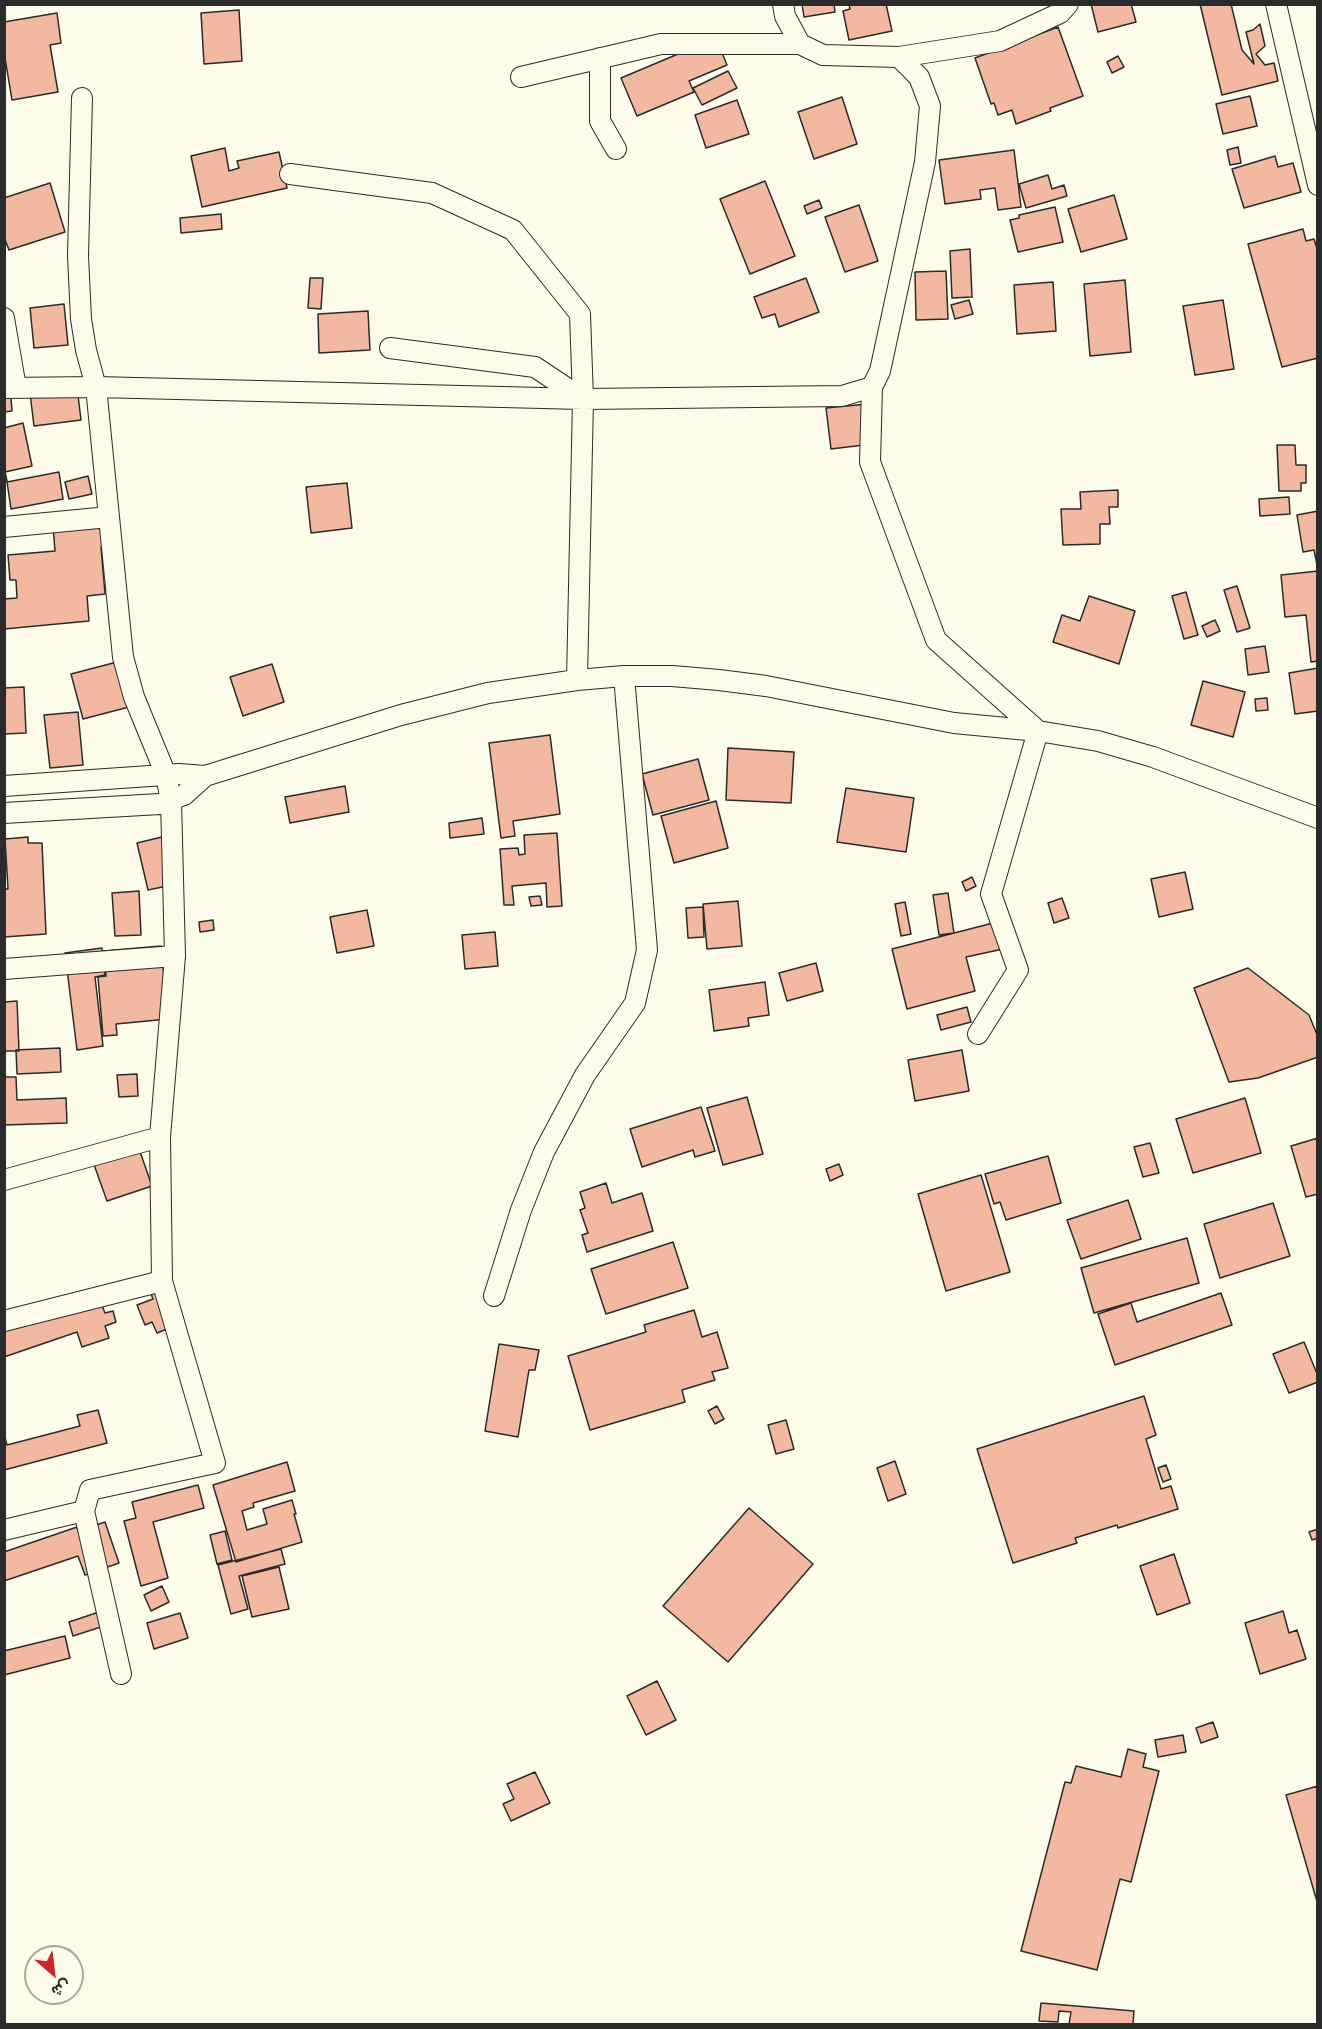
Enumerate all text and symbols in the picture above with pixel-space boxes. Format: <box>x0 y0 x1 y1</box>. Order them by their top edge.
north arrow <box>24 1945 84 2005</box>
text: ش <box>48 1975 75 2003</box>

